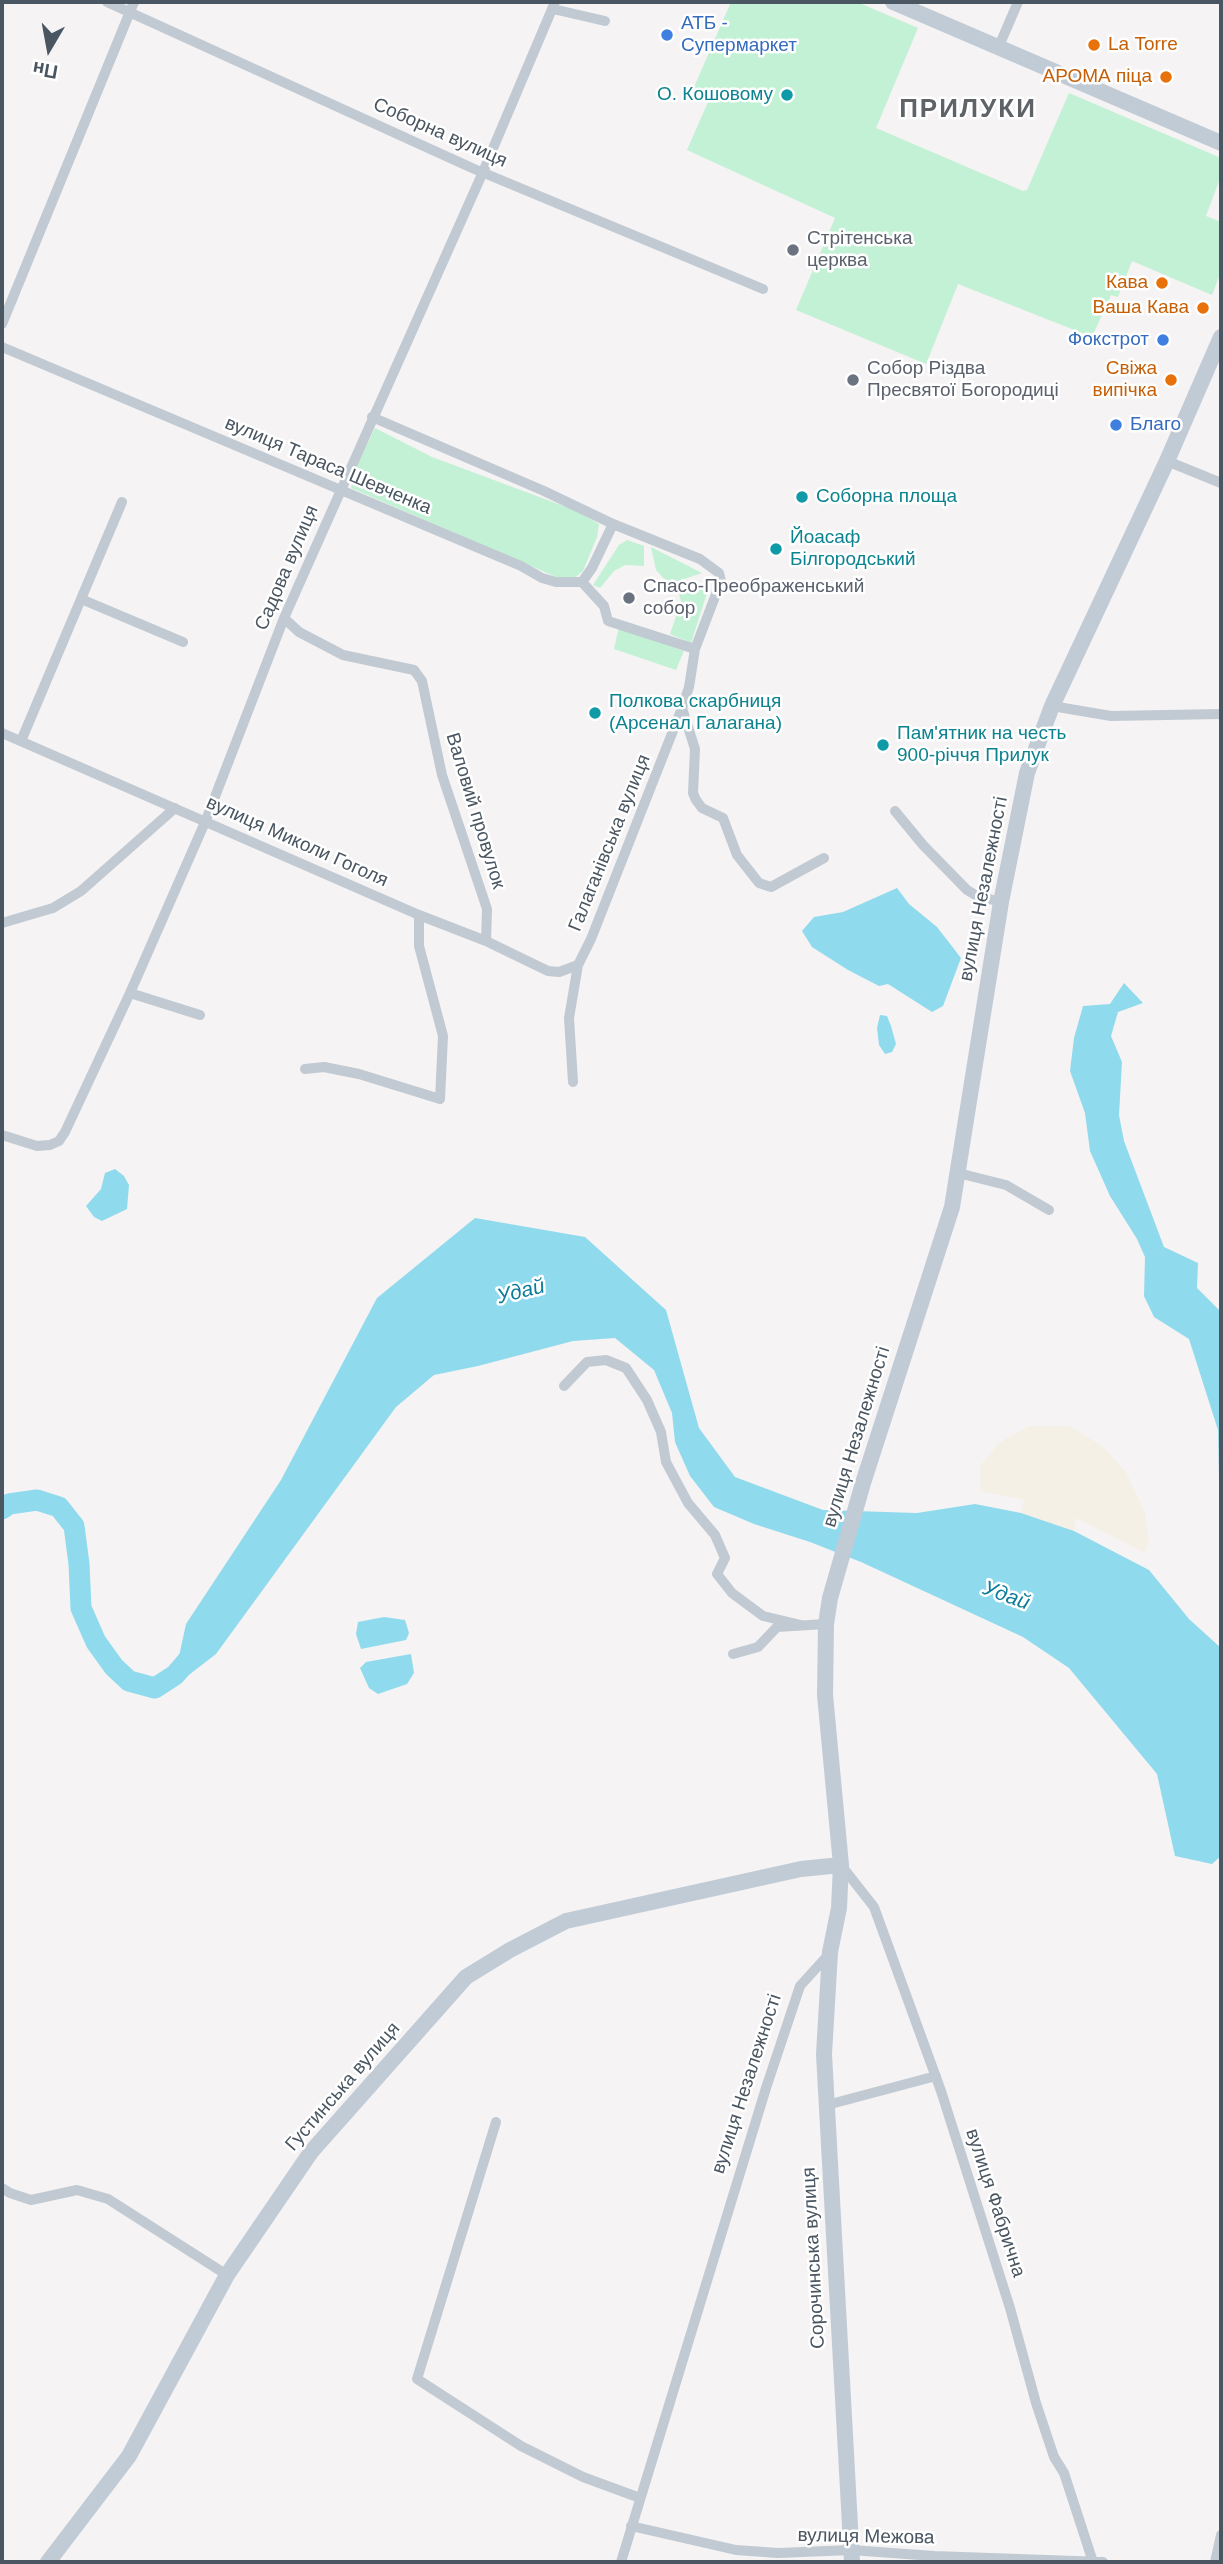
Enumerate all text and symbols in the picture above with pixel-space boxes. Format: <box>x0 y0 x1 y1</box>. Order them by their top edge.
place label: АТБ - Супермаркет <box>681 13 797 57</box>
north arrow <box>14 14 84 84</box>
marker: АТБ - Супермаркет <box>659 27 675 43</box>
place label: La Torre <box>1108 34 1178 56</box>
marker: La Torre <box>1086 37 1102 53</box>
text: Пн <box>31 58 59 83</box>
place label: АРОМА піца <box>1043 66 1152 88</box>
marker: АРОМА піца <box>1158 69 1174 85</box>
place label: О. Кошовому <box>657 84 773 106</box>
marker: О. Кошовому <box>779 87 795 103</box>
street label: Соборна вулиця <box>369 93 511 173</box>
district label: ПРИЛУКИ <box>900 94 1036 126</box>
place label: Стрітенська церква <box>807 228 912 272</box>
marker: Стрітенська церква <box>785 242 801 258</box>
place label: Кава <box>1106 272 1148 294</box>
marker: Кава <box>1154 275 1170 291</box>
place label: Ваша Кава <box>1093 297 1189 319</box>
marker: Ваша Кава <box>1195 300 1211 316</box>
place label: Фокстрот <box>1068 329 1149 351</box>
marker: Фокстрот <box>1155 332 1171 348</box>
place label: Собор Різдва Пресвятої Богородиці <box>867 358 1059 402</box>
place label: Свіжа випічка <box>1093 358 1157 402</box>
marker: Собор Різдва Пресвятої Богородиці <box>845 372 861 388</box>
marker: Свіжа випічка <box>1163 372 1179 388</box>
street label: вулиця Тараса Шевченка <box>221 412 435 520</box>
place label: Благо <box>1130 414 1181 436</box>
marker: Благо <box>1108 417 1124 433</box>
place label: Соборна площа <box>816 486 957 508</box>
marker: Соборна площа <box>794 489 810 505</box>
street label: Садова вулиця <box>250 502 324 634</box>
place label: Йоасаф Білгородський <box>790 527 916 571</box>
marker: Йоасаф Білгородський <box>768 541 784 557</box>
place label: Спасо-Преображенський собор <box>643 576 864 620</box>
marker: Спасо-Преображенський собор <box>621 590 637 606</box>
place label: Полкова скарбниця (Арсенал Галагана) <box>609 691 782 735</box>
marker: Полкова скарбниця (Арсенал Галагана) <box>587 705 603 721</box>
place label: Пам'ятник на честь 900-річчя Прилук <box>897 723 1067 767</box>
street label: Валовий провулок <box>440 730 510 892</box>
marker: Пам'ятник на честь 900-річчя Прилук <box>875 737 891 753</box>
street label: Галаганівська вулиця <box>564 751 656 935</box>
street label: вулиця Миколи Гоголя <box>203 792 391 892</box>
street label: вулиця Незалежності <box>955 795 1013 983</box>
water label: Удай <box>495 1274 547 1310</box>
street label: вулиця Незалежності <box>819 1344 895 1530</box>
water label: Удай <box>979 1576 1033 1616</box>
street label: вулиця Незалежності <box>707 1991 787 2177</box>
street label: Густинська вулиця <box>281 2018 405 2156</box>
street label: вулиця Фабрична <box>960 2126 1030 2280</box>
street label: Сорочинська вулиця <box>798 2167 830 2349</box>
street label: вулиця Межова <box>797 2524 935 2550</box>

